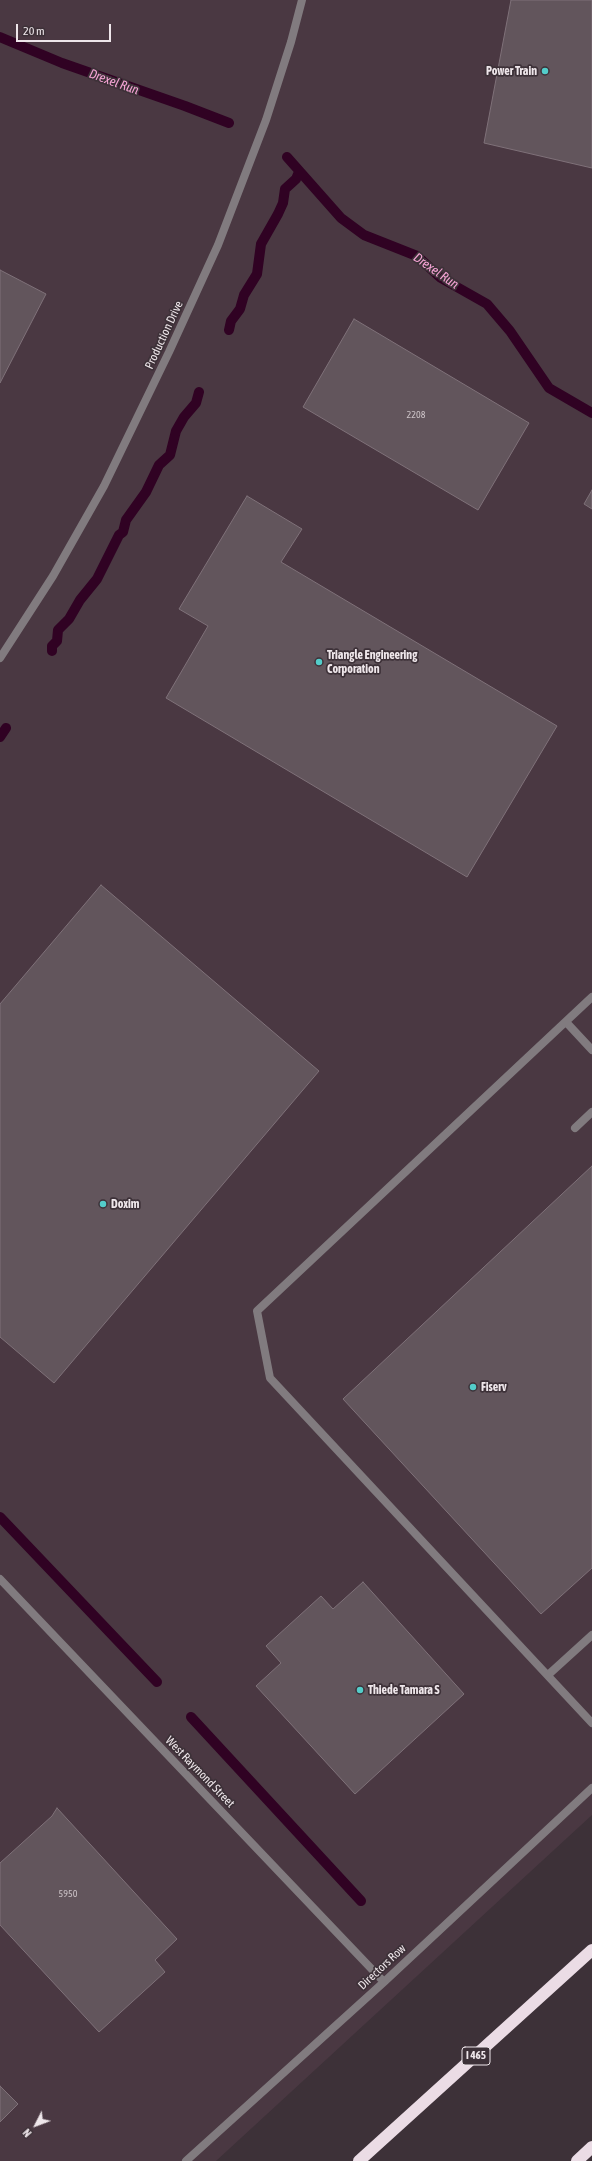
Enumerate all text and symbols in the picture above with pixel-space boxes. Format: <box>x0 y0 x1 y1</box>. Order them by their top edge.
scale bar <box>18 16 113 42</box>
text: 20 m <box>23 24 45 38</box>
place label: Power Train <box>486 64 537 78</box>
water label: Drexel Run <box>87 66 141 98</box>
marker: Power Train <box>540 66 550 76</box>
water label: Drexel Run <box>410 250 462 292</box>
street label: Production Drive <box>142 299 186 371</box>
house number: 2208 <box>407 409 425 421</box>
place label: Triangle Engineering Corporation <box>327 648 417 676</box>
marker: Triangle Engineering Corporation <box>314 657 324 667</box>
place label: Doxim <box>111 1197 139 1211</box>
marker: Doxim <box>98 1199 108 1209</box>
place label: Fiserv <box>481 1380 507 1394</box>
marker: Fiserv <box>468 1382 478 1392</box>
place label: Thiede Tamara S <box>368 1683 440 1697</box>
marker: Thiede Tamara S <box>355 1685 365 1695</box>
street label: West Raymond Street <box>162 1733 238 1811</box>
house number: 5950 <box>59 1888 77 1900</box>
street label: Directors Row <box>355 1941 409 1993</box>
road number: I 465 <box>462 2047 490 2065</box>
north arrow <box>16 2105 56 2145</box>
text: N <box>20 2127 34 2139</box>

